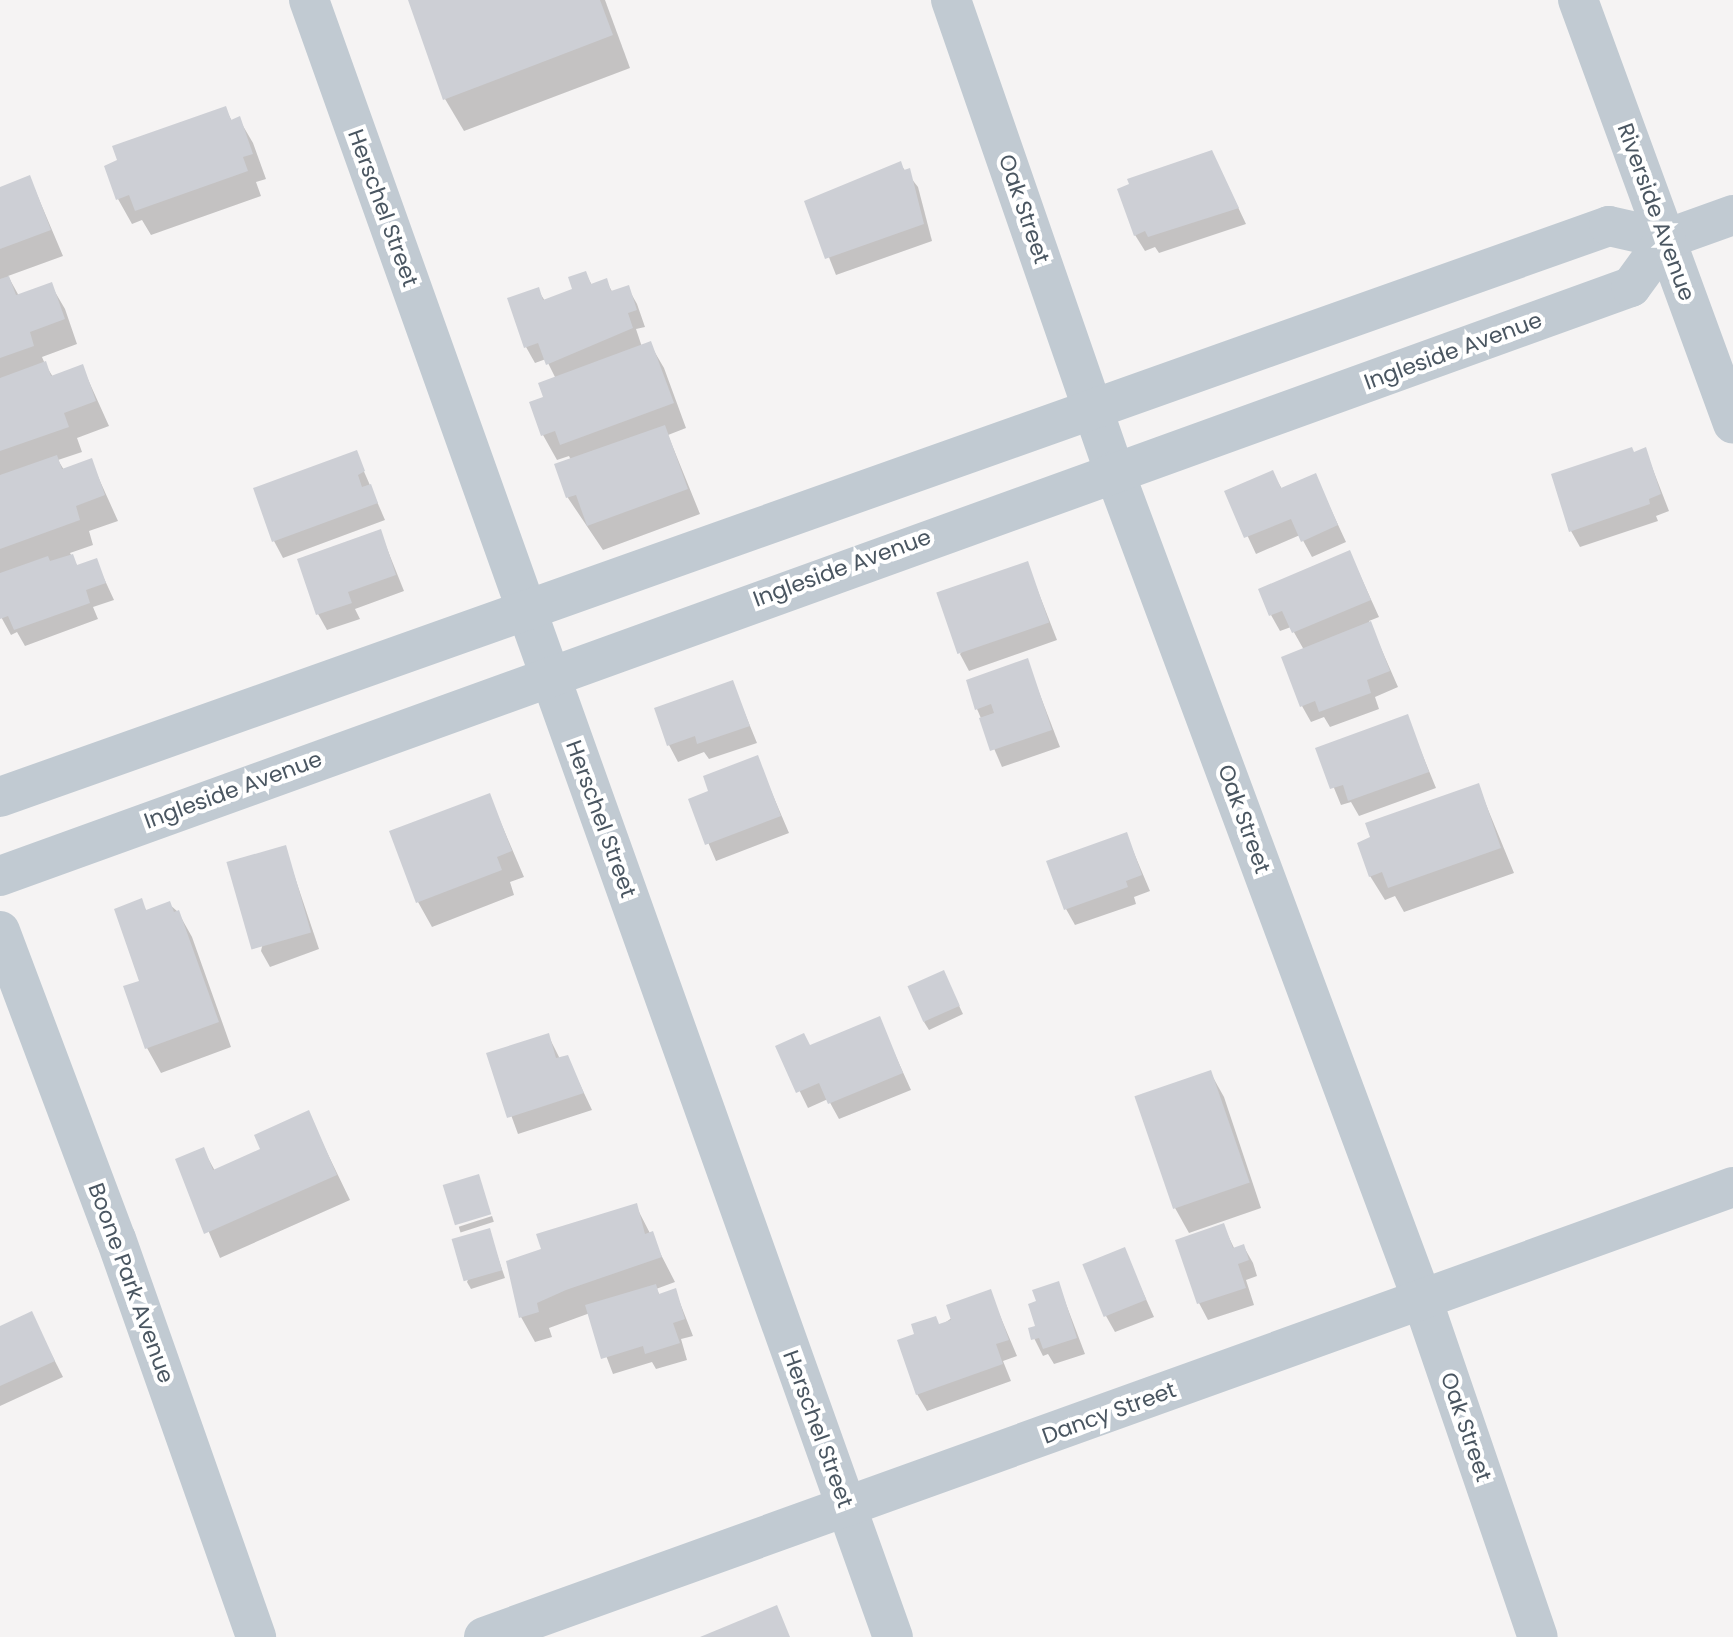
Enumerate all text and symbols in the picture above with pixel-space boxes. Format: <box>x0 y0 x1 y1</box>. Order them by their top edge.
street label: Riverside Avenue <box>1612 120 1700 304</box>
street label: Herschel Street <box>342 126 424 290</box>
street label: Oak Street <box>993 151 1055 267</box>
street label: Ingleside Avenue <box>1360 307 1546 395</box>
street label: Ingleside Avenue <box>749 524 935 612</box>
street label: Herschel Street <box>560 737 642 901</box>
street label: Ingleside Avenue <box>140 746 326 834</box>
street label: Oak Street <box>1212 761 1276 877</box>
street label: Boone Park Avenue <box>83 1179 179 1387</box>
street label: Herschel Street <box>777 1347 859 1511</box>
street label: Oak Street <box>1435 1369 1497 1485</box>
street label: Dancy Street <box>1038 1377 1180 1449</box>

